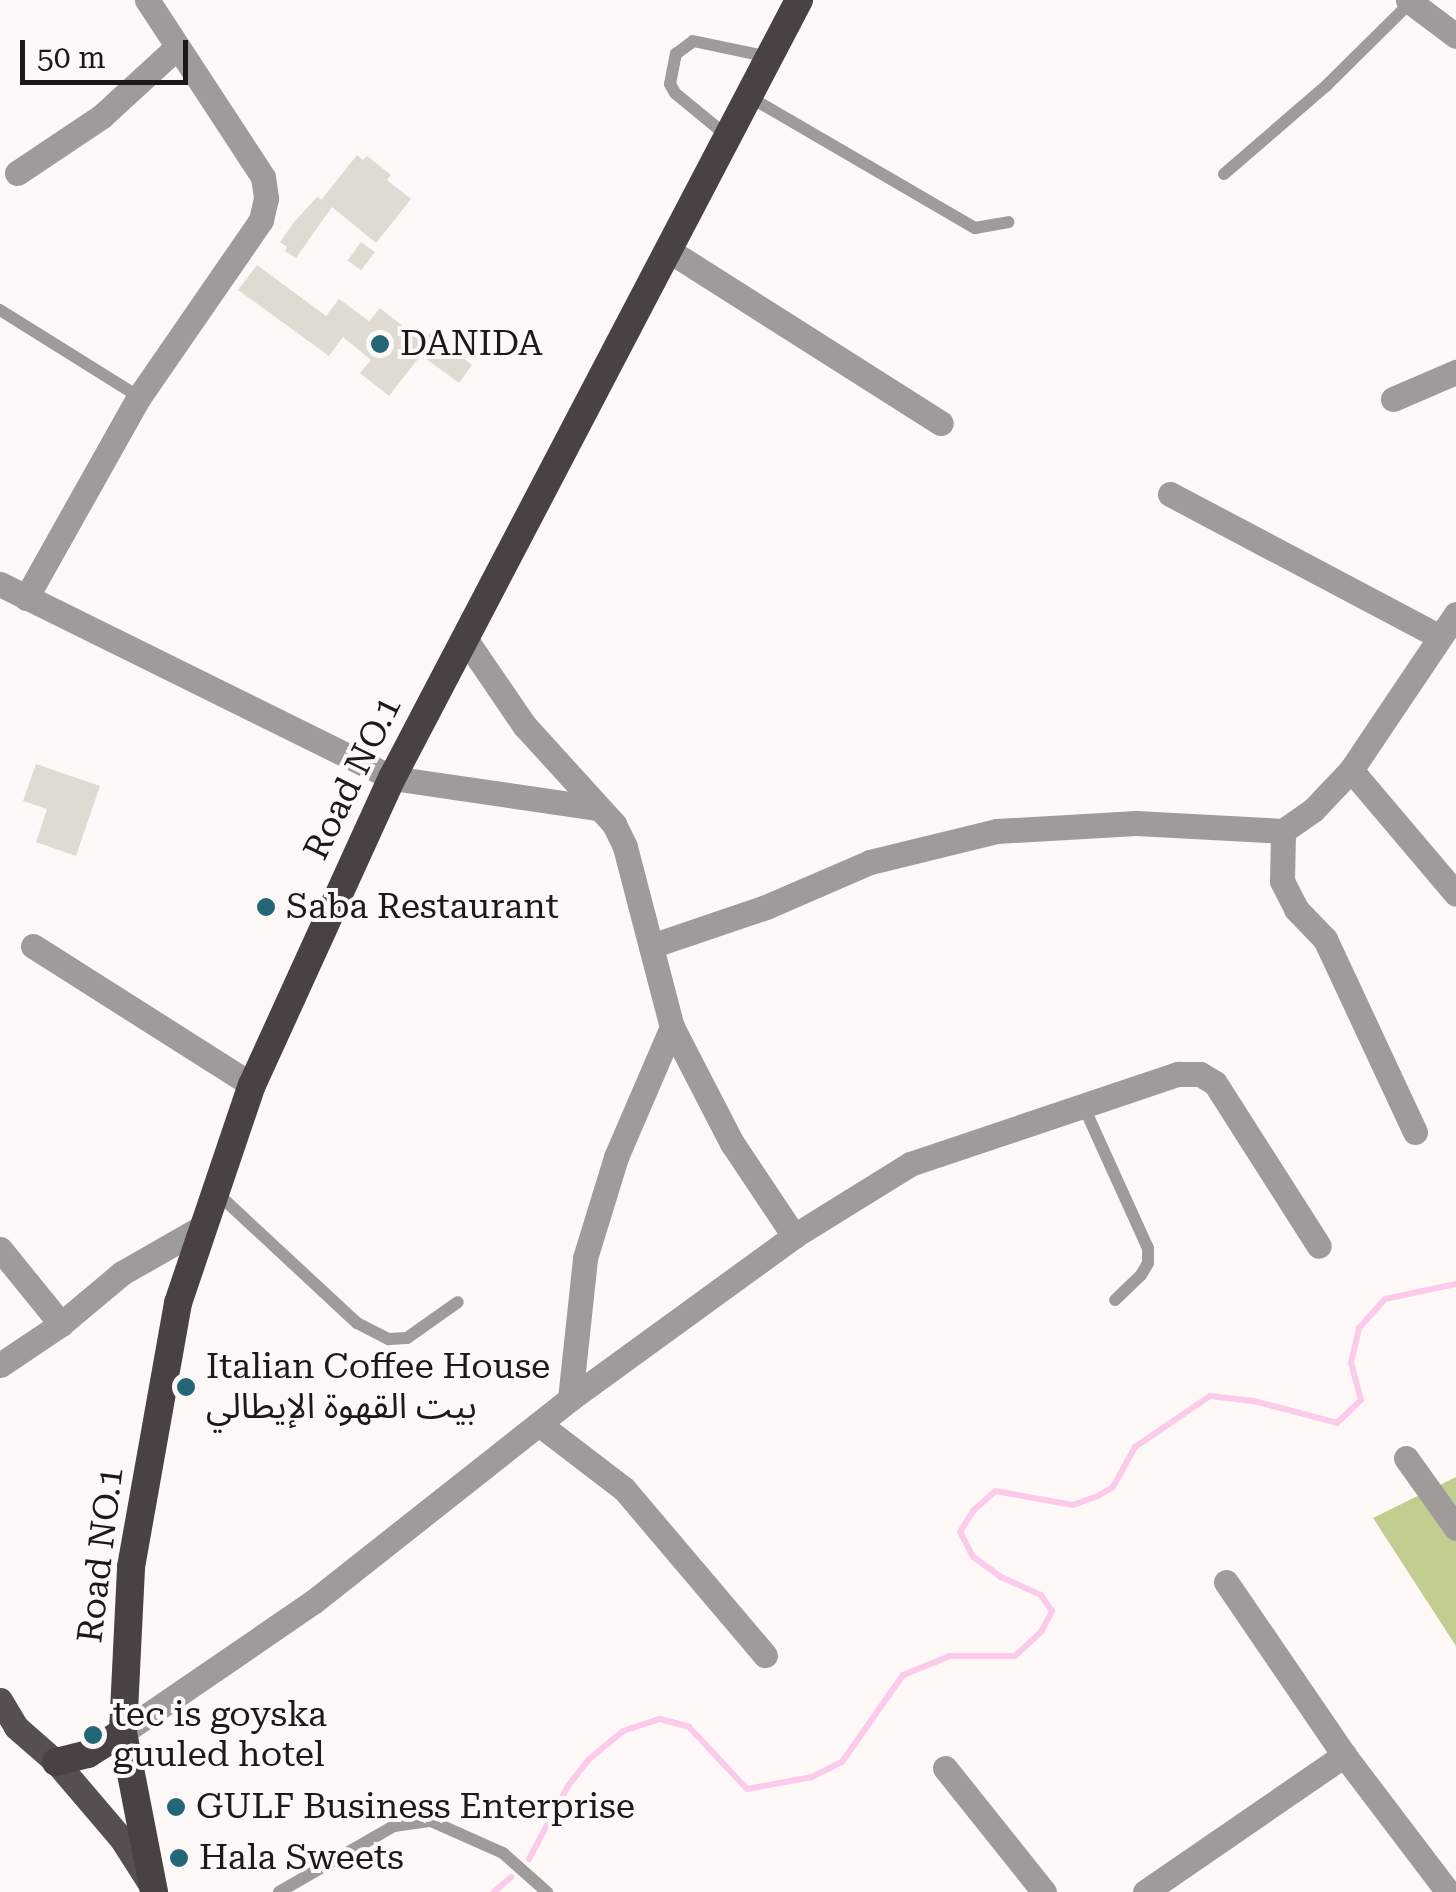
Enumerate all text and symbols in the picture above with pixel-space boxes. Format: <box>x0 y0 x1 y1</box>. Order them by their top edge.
scale bar <box>25 20 192 82</box>
text: 50 m <box>37 40 106 75</box>
place label: DANIDA <box>400 323 543 365</box>
marker: DANIDA <box>369 333 391 355</box>
street label: Road NO.1 <box>295 689 411 867</box>
place label: Saba Restaurant <box>286 886 559 928</box>
marker: Saba Restaurant <box>255 896 277 918</box>
place label: Italian Coffee House بيت القهوة الإيطالي <box>206 1346 550 1428</box>
marker: Italian Coffee House بيت القهوة الإيطالي <box>175 1376 197 1398</box>
street label: Road NO.1 <box>69 1465 133 1645</box>
place label: tec is goyska guuled hotel <box>113 1694 327 1776</box>
marker: tec is goyska guuled hotel <box>82 1724 104 1746</box>
place label: GULF Business Enterprise <box>196 1786 635 1828</box>
marker: GULF Business Enterprise <box>165 1796 187 1818</box>
place label: Hala Sweets <box>199 1837 404 1879</box>
marker: Hala Sweets <box>168 1847 190 1869</box>

